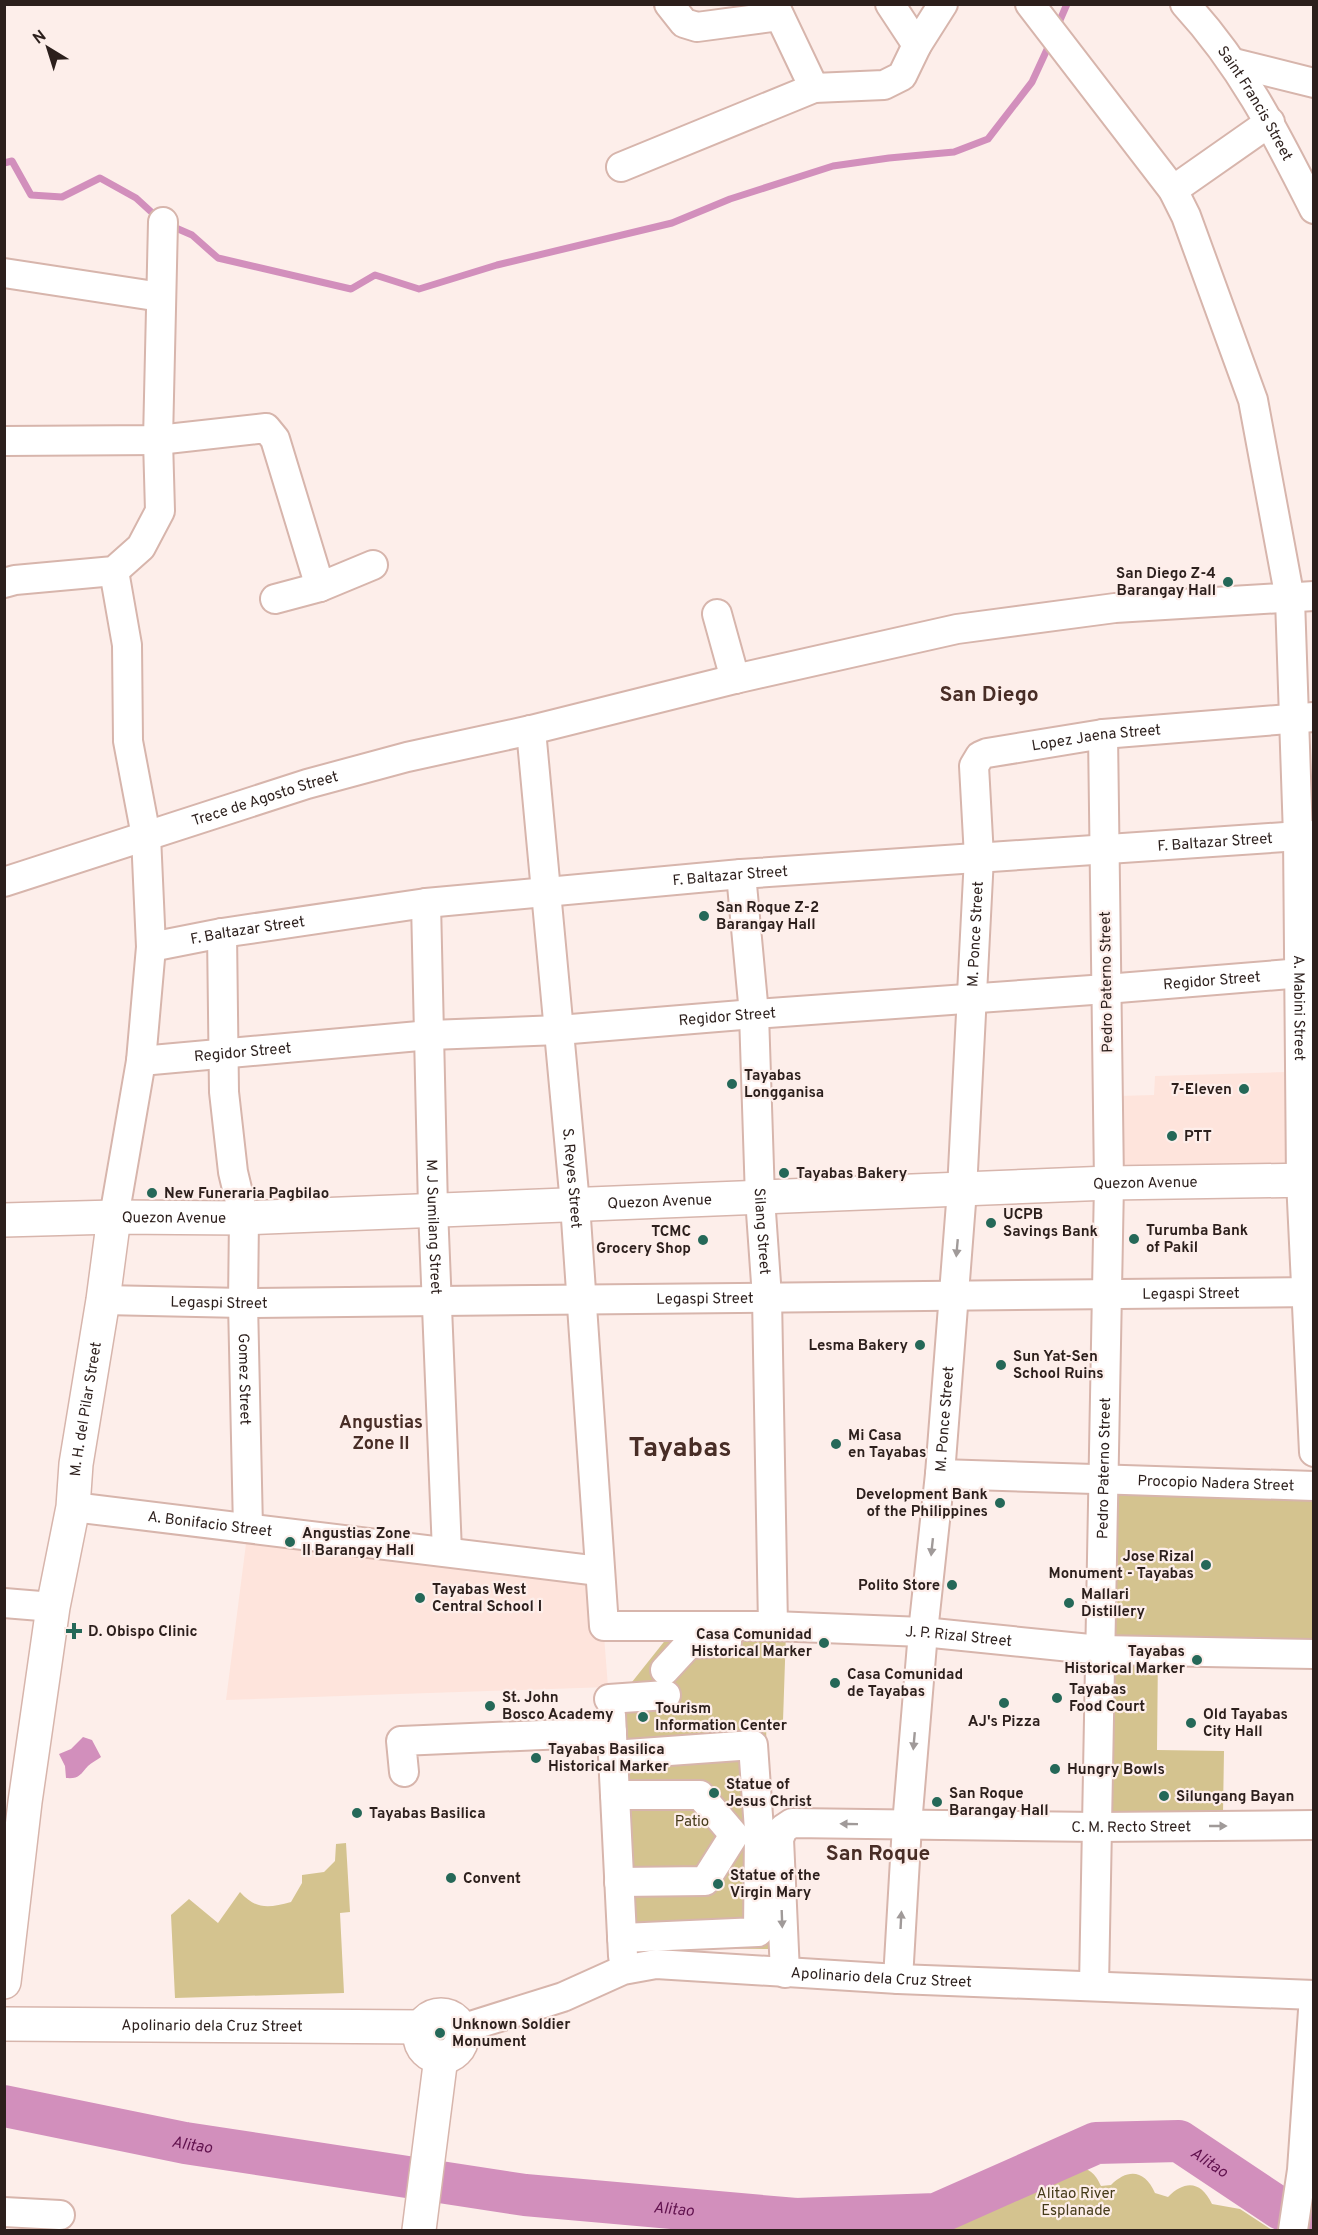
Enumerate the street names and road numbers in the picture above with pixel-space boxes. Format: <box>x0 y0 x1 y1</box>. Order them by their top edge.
street label: Saint Francis Street <box>1212 43 1296 165</box>
street label: Lopez Jaena Street <box>1030 721 1162 757</box>
street label: Trece de Agosto Street <box>190 768 340 832</box>
street label: F. Baltazar Street <box>1157 830 1273 857</box>
street label: F. Baltazar Street <box>672 863 789 891</box>
street label: M. Ponce Street <box>964 881 989 987</box>
street label: Pedro Paterno Street <box>1097 911 1118 1053</box>
street label: F. Baltazar Street <box>189 913 306 950</box>
street label: A. Mabini Street <box>1288 955 1308 1061</box>
street label: Regidor Street <box>1163 968 1261 995</box>
street label: Regidor Street <box>678 1004 777 1031</box>
street label: Regidor Street <box>193 1040 292 1067</box>
street label: S. Reyes Street <box>557 1127 585 1229</box>
street label: M J Sumilang Street <box>421 1159 444 1295</box>
street label: Quezon Avenue <box>1093 1174 1198 1195</box>
street label: Silang Street <box>749 1188 773 1275</box>
street label: Quezon Avenue <box>607 1191 712 1214</box>
street label: Quezon Avenue <box>122 1209 226 1229</box>
street label: Legaspi Street <box>1142 1285 1240 1305</box>
street label: Legaspi Street <box>656 1290 754 1310</box>
street label: Legaspi Street <box>170 1293 268 1314</box>
street label: Gomez Street <box>233 1333 254 1425</box>
street label: M. H. del Pilar Street <box>67 1341 107 1477</box>
street label: M. Ponce Street <box>932 1366 959 1473</box>
street label: Pedro Paterno Street <box>1094 1397 1116 1539</box>
street label: Procopio Nadera Street <box>1137 1472 1295 1496</box>
street label: A. Bonifacio Street <box>146 1508 273 1542</box>
street label: J. P. Rizal Street <box>905 1623 1013 1652</box>
street label: C. M. Recto Street <box>1071 1818 1191 1838</box>
street label: Apolinario dela Cruz Street <box>790 1964 972 1993</box>
street label: Apolinario dela Cruz Street <box>121 2017 303 2037</box>

